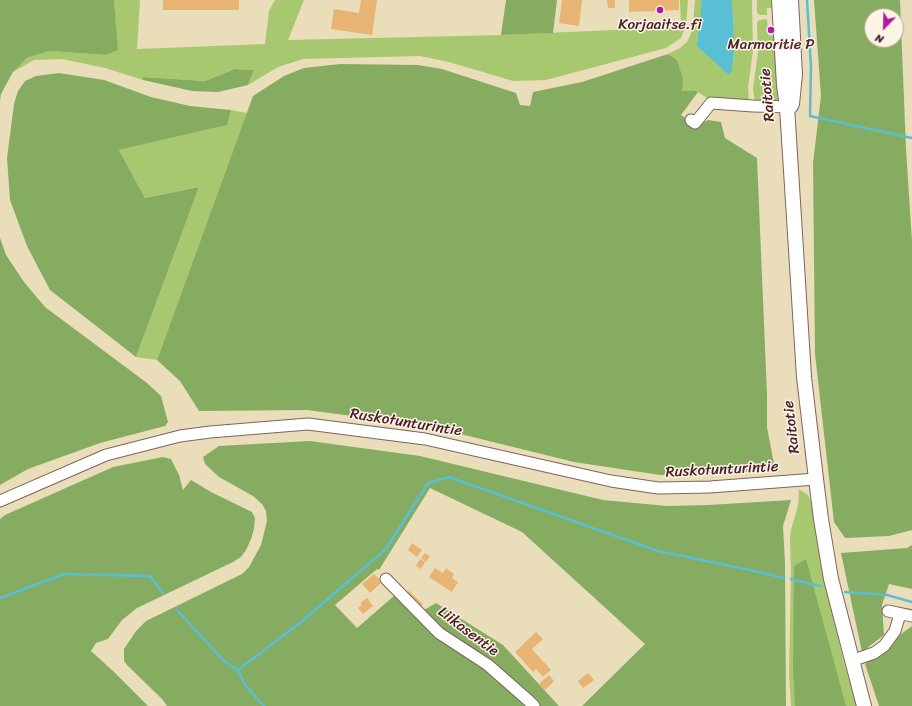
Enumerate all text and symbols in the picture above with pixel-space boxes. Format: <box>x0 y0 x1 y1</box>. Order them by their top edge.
marker: Korjaaitse.fi <box>655 5 665 15</box>
north arrow <box>864 8 904 48</box>
place label: Korjaaitse.fi <box>618 16 702 34</box>
marker: Marmoritie P <box>766 25 776 35</box>
text: N <box>872 28 887 49</box>
place label: Marmoritie P <box>728 36 814 54</box>
street label: Raitotie <box>757 68 779 122</box>
street label: Raitotie <box>780 400 804 454</box>
street label: Ruskotunturintie <box>349 405 463 441</box>
street label: Ruskotunturintie <box>665 458 779 482</box>
street label: Liikasentie <box>434 603 502 661</box>

